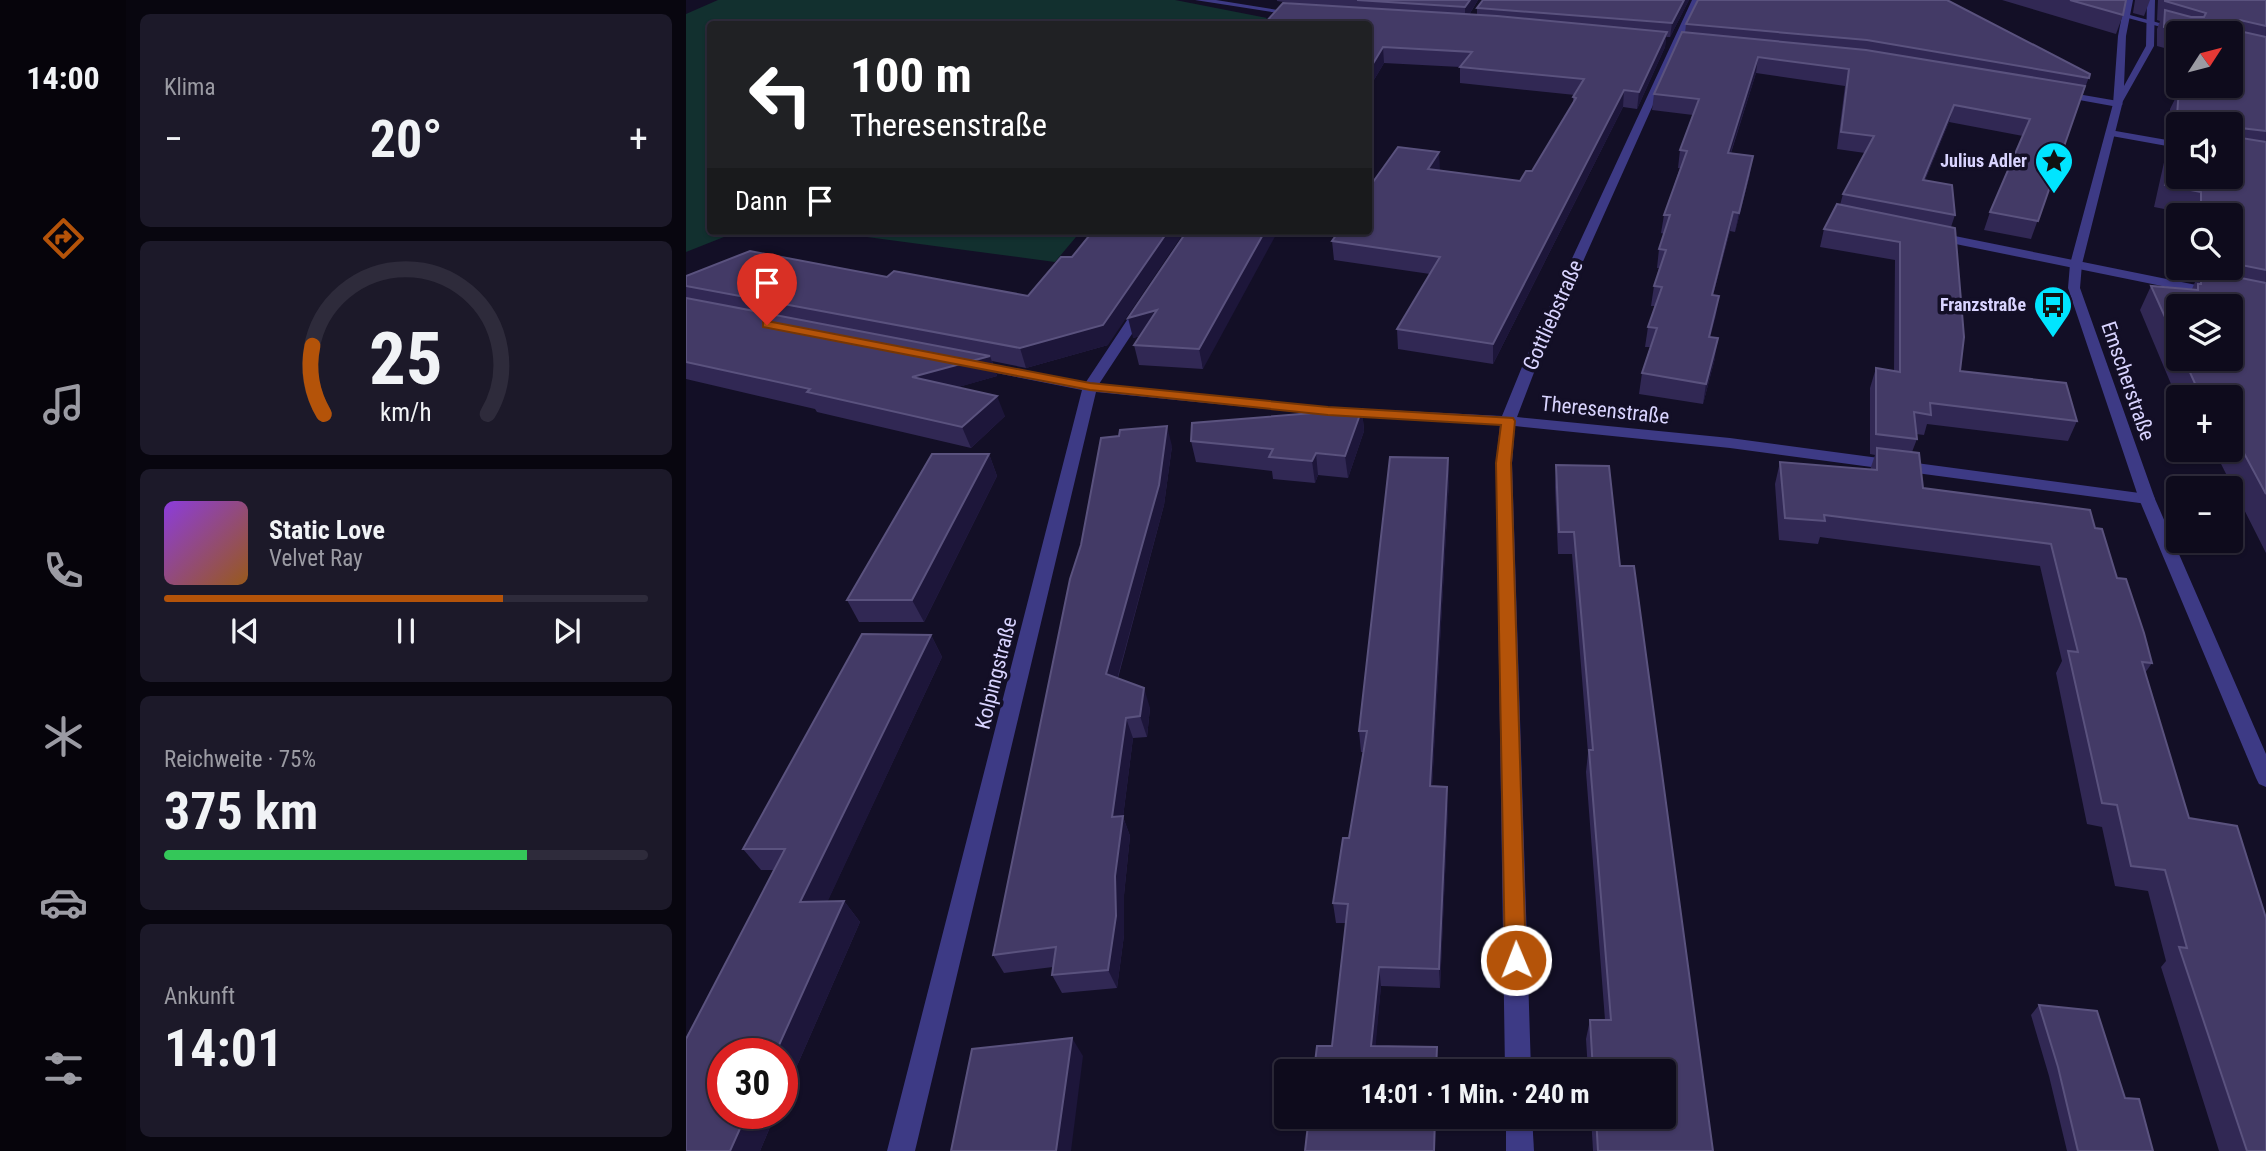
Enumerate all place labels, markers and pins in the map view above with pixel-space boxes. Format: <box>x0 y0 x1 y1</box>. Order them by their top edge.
place icon: Julius Adler <box>2033 140 2075 195</box>
place label: Julius Adler <box>1940 150 2027 171</box>
pin <box>737 253 797 325</box>
bus stop icon: Franzstraße <box>2032 284 2074 339</box>
place label: Franzstraße <box>1940 294 2026 315</box>

